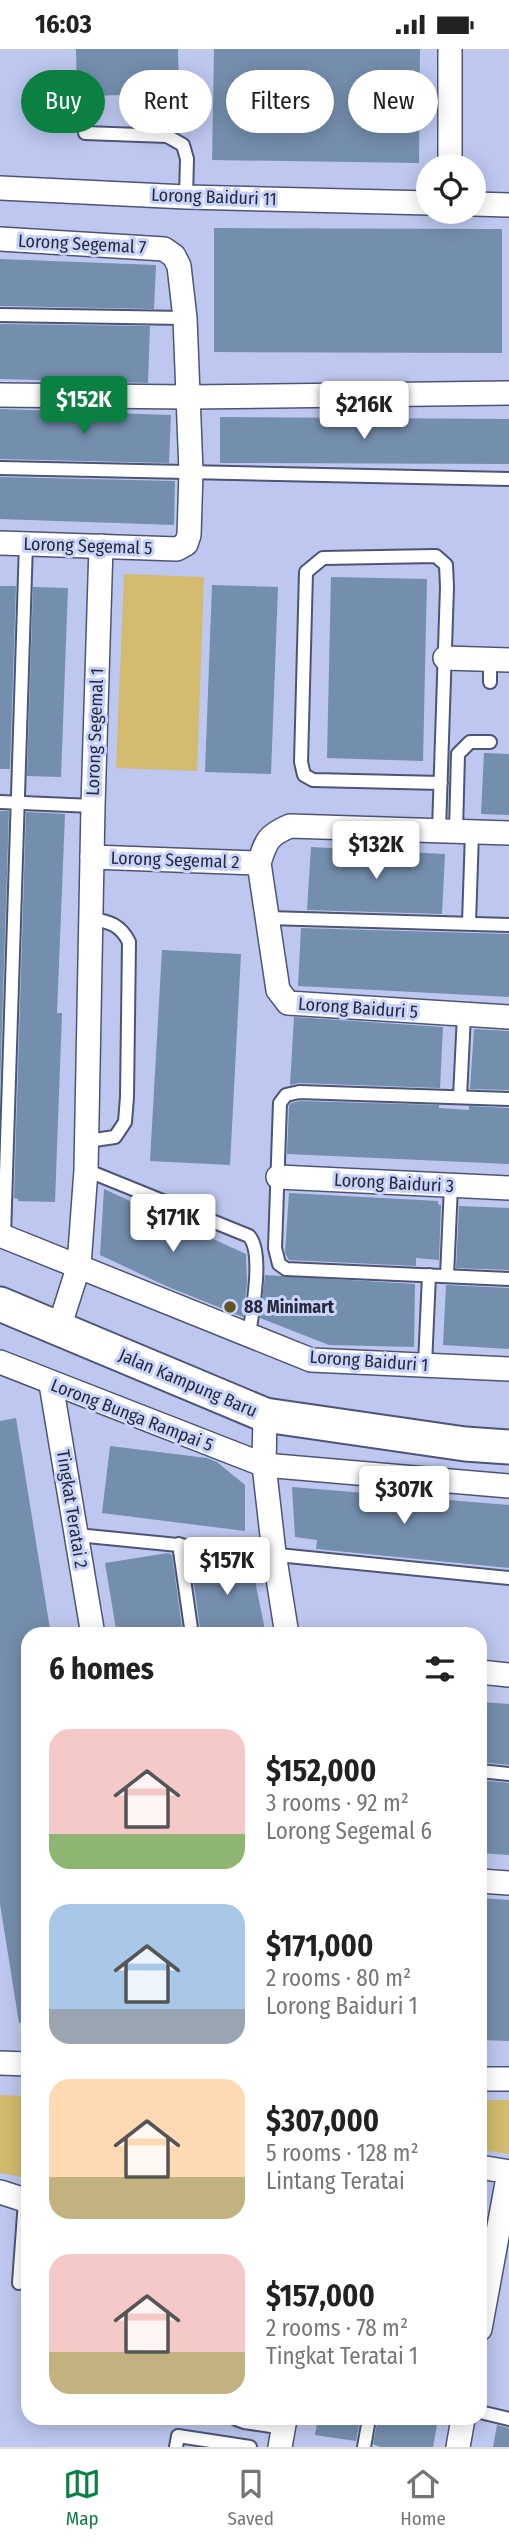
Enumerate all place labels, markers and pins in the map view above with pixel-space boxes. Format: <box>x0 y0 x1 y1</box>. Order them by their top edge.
pin: $152K <box>35 377 133 436</box>
pin: $216K <box>315 381 413 441</box>
pin: $132K <box>327 821 425 881</box>
pin: $171K <box>124 1195 222 1254</box>
place label: 88 Minimart <box>244 1296 335 1318</box>
marker: 88 Minimart <box>222 1299 238 1315</box>
pin: $307K <box>355 1467 453 1526</box>
pin: $157K <box>178 1537 276 1597</box>

